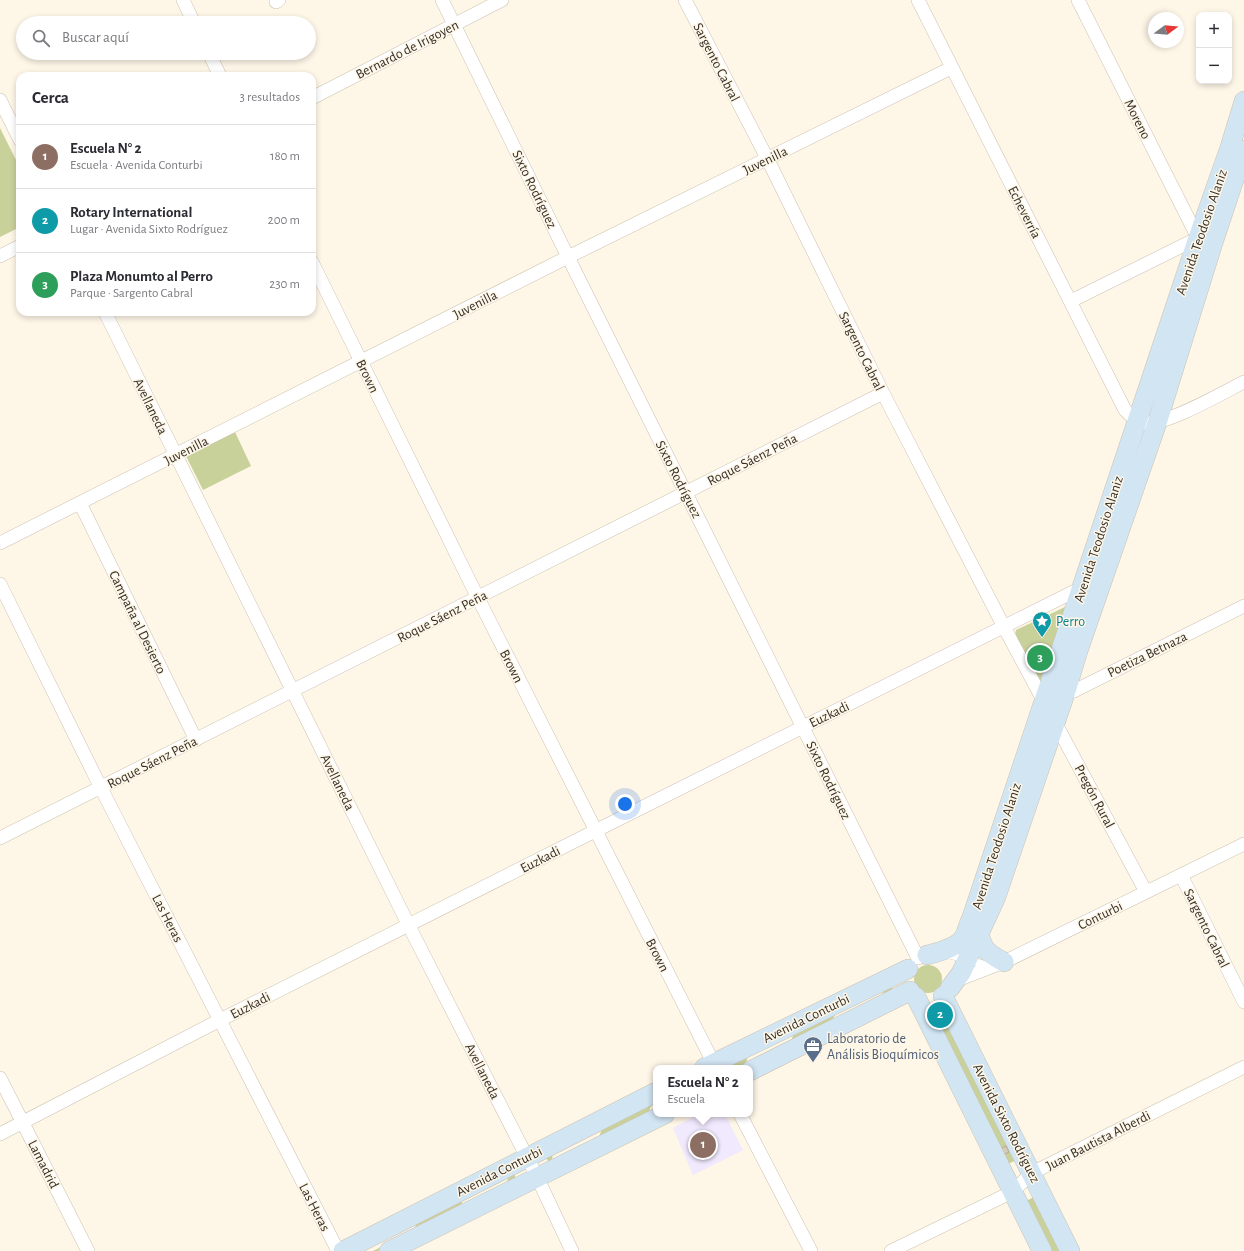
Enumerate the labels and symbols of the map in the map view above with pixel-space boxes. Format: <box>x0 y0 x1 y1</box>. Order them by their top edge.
north arrow <box>1148 12 1184 48</box>
street label: Bernardo de Irigoyen <box>354 18 461 82</box>
street label: Sargento Cabral <box>690 21 742 104</box>
street label: Moreno <box>1121 97 1153 142</box>
street label: Juvenilla <box>741 144 790 178</box>
street label: Sixto Rodríguez <box>509 148 559 231</box>
street label: Avenida Teodosio Alaniz <box>1174 167 1230 297</box>
street label: Echeverría <box>1005 184 1043 241</box>
street label: Juvenilla <box>451 288 500 322</box>
street label: Sargento Cabral <box>836 310 886 393</box>
street label: Brown <box>353 358 381 395</box>
street label: Avellaneda <box>131 376 170 437</box>
street label: Roque Sáenz Peña <box>705 431 800 488</box>
street label: Juvenilla <box>162 434 211 468</box>
street label: Sixto Rodríguez <box>653 438 704 521</box>
street label: Avenida Teodosio Alaniz <box>1072 474 1126 604</box>
street label: Campaña al Desierto <box>106 569 168 676</box>
street label: Roque Sáenz Peña <box>395 588 490 645</box>
place icon: Perro <box>1031 610 1053 638</box>
place label: Perro <box>1056 615 1085 629</box>
street label: Poetiza Betnaza <box>1105 629 1190 680</box>
pin: 3 <box>1027 643 1053 673</box>
street label: Brown <box>497 648 525 685</box>
street label: Euzkadi <box>807 699 852 731</box>
street label: Roque Sáenz Peña <box>105 734 200 791</box>
street label: Sixto Rodríguez <box>803 739 853 822</box>
street label: Avellaneda <box>318 752 357 813</box>
street label: Pregón Rural <box>1072 762 1117 831</box>
street label: Avenida Teodosio Alaniz <box>970 781 1024 911</box>
your location <box>615 794 635 814</box>
street label: Euzkadi <box>518 844 563 876</box>
street label: Sargento Cabral <box>1181 887 1231 970</box>
street label: Las Heras <box>149 892 185 945</box>
street label: Conturbi <box>1076 899 1125 933</box>
street label: Brown <box>643 937 671 974</box>
street label: Euzkadi <box>228 990 273 1022</box>
street label: Avenida Conturbi <box>761 992 852 1046</box>
pin: 2 <box>927 1000 953 1030</box>
place label: Laboratorio de Análisis Bioquímicos <box>827 1032 939 1062</box>
office icon: Laboratorio de Análisis Bioquímicos <box>802 1035 824 1063</box>
street label: Avellaneda <box>462 1041 502 1102</box>
street label: Avenida Sixto Rodríguez <box>970 1062 1042 1185</box>
street label: Juan Bautista Alberdi <box>1044 1109 1153 1173</box>
pin: 1 <box>690 1130 716 1160</box>
street label: Lamadrid <box>25 1138 61 1191</box>
street label: Avenida Conturbi <box>454 1144 545 1200</box>
street label: Las Heras <box>296 1181 332 1234</box>

